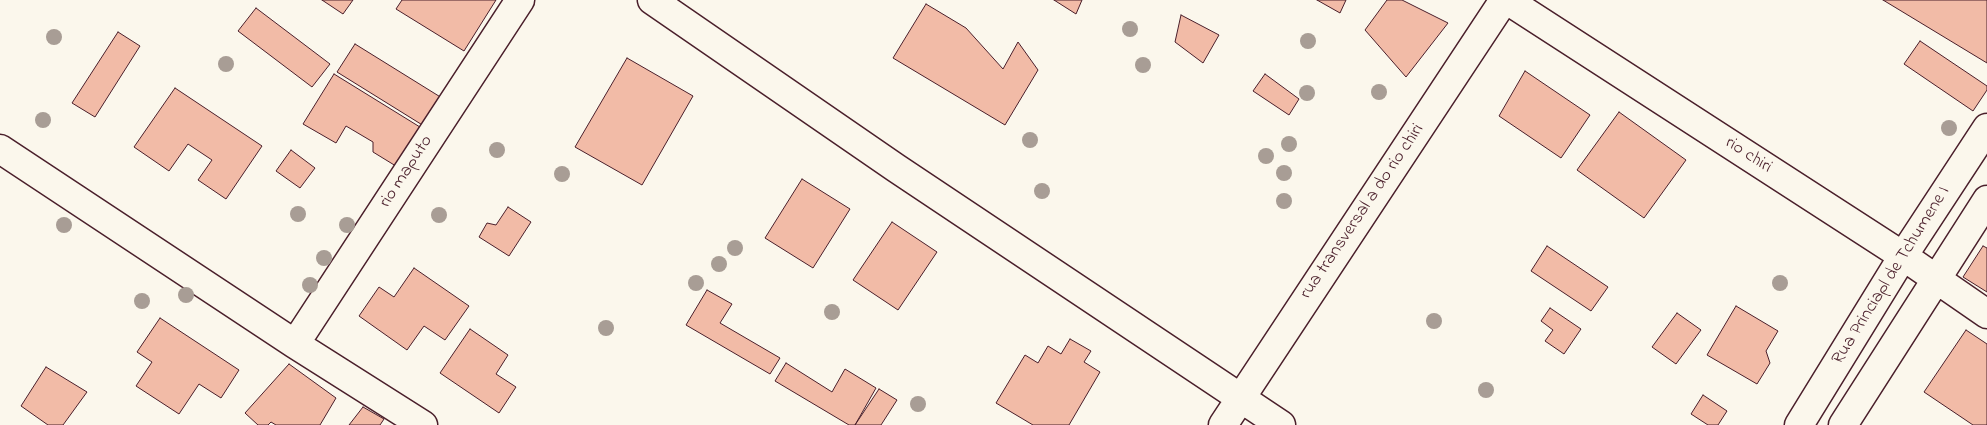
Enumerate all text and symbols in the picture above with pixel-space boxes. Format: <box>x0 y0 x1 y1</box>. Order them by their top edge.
street label: rua transversal a do rio chiri <box>1296 120 1430 304</box>
street label: rio maputo <box>376 132 438 212</box>
street label: rio chiri <box>1721 133 1775 179</box>
street label: Rua Princiapl de Tchumene I <box>1828 183 1956 369</box>

